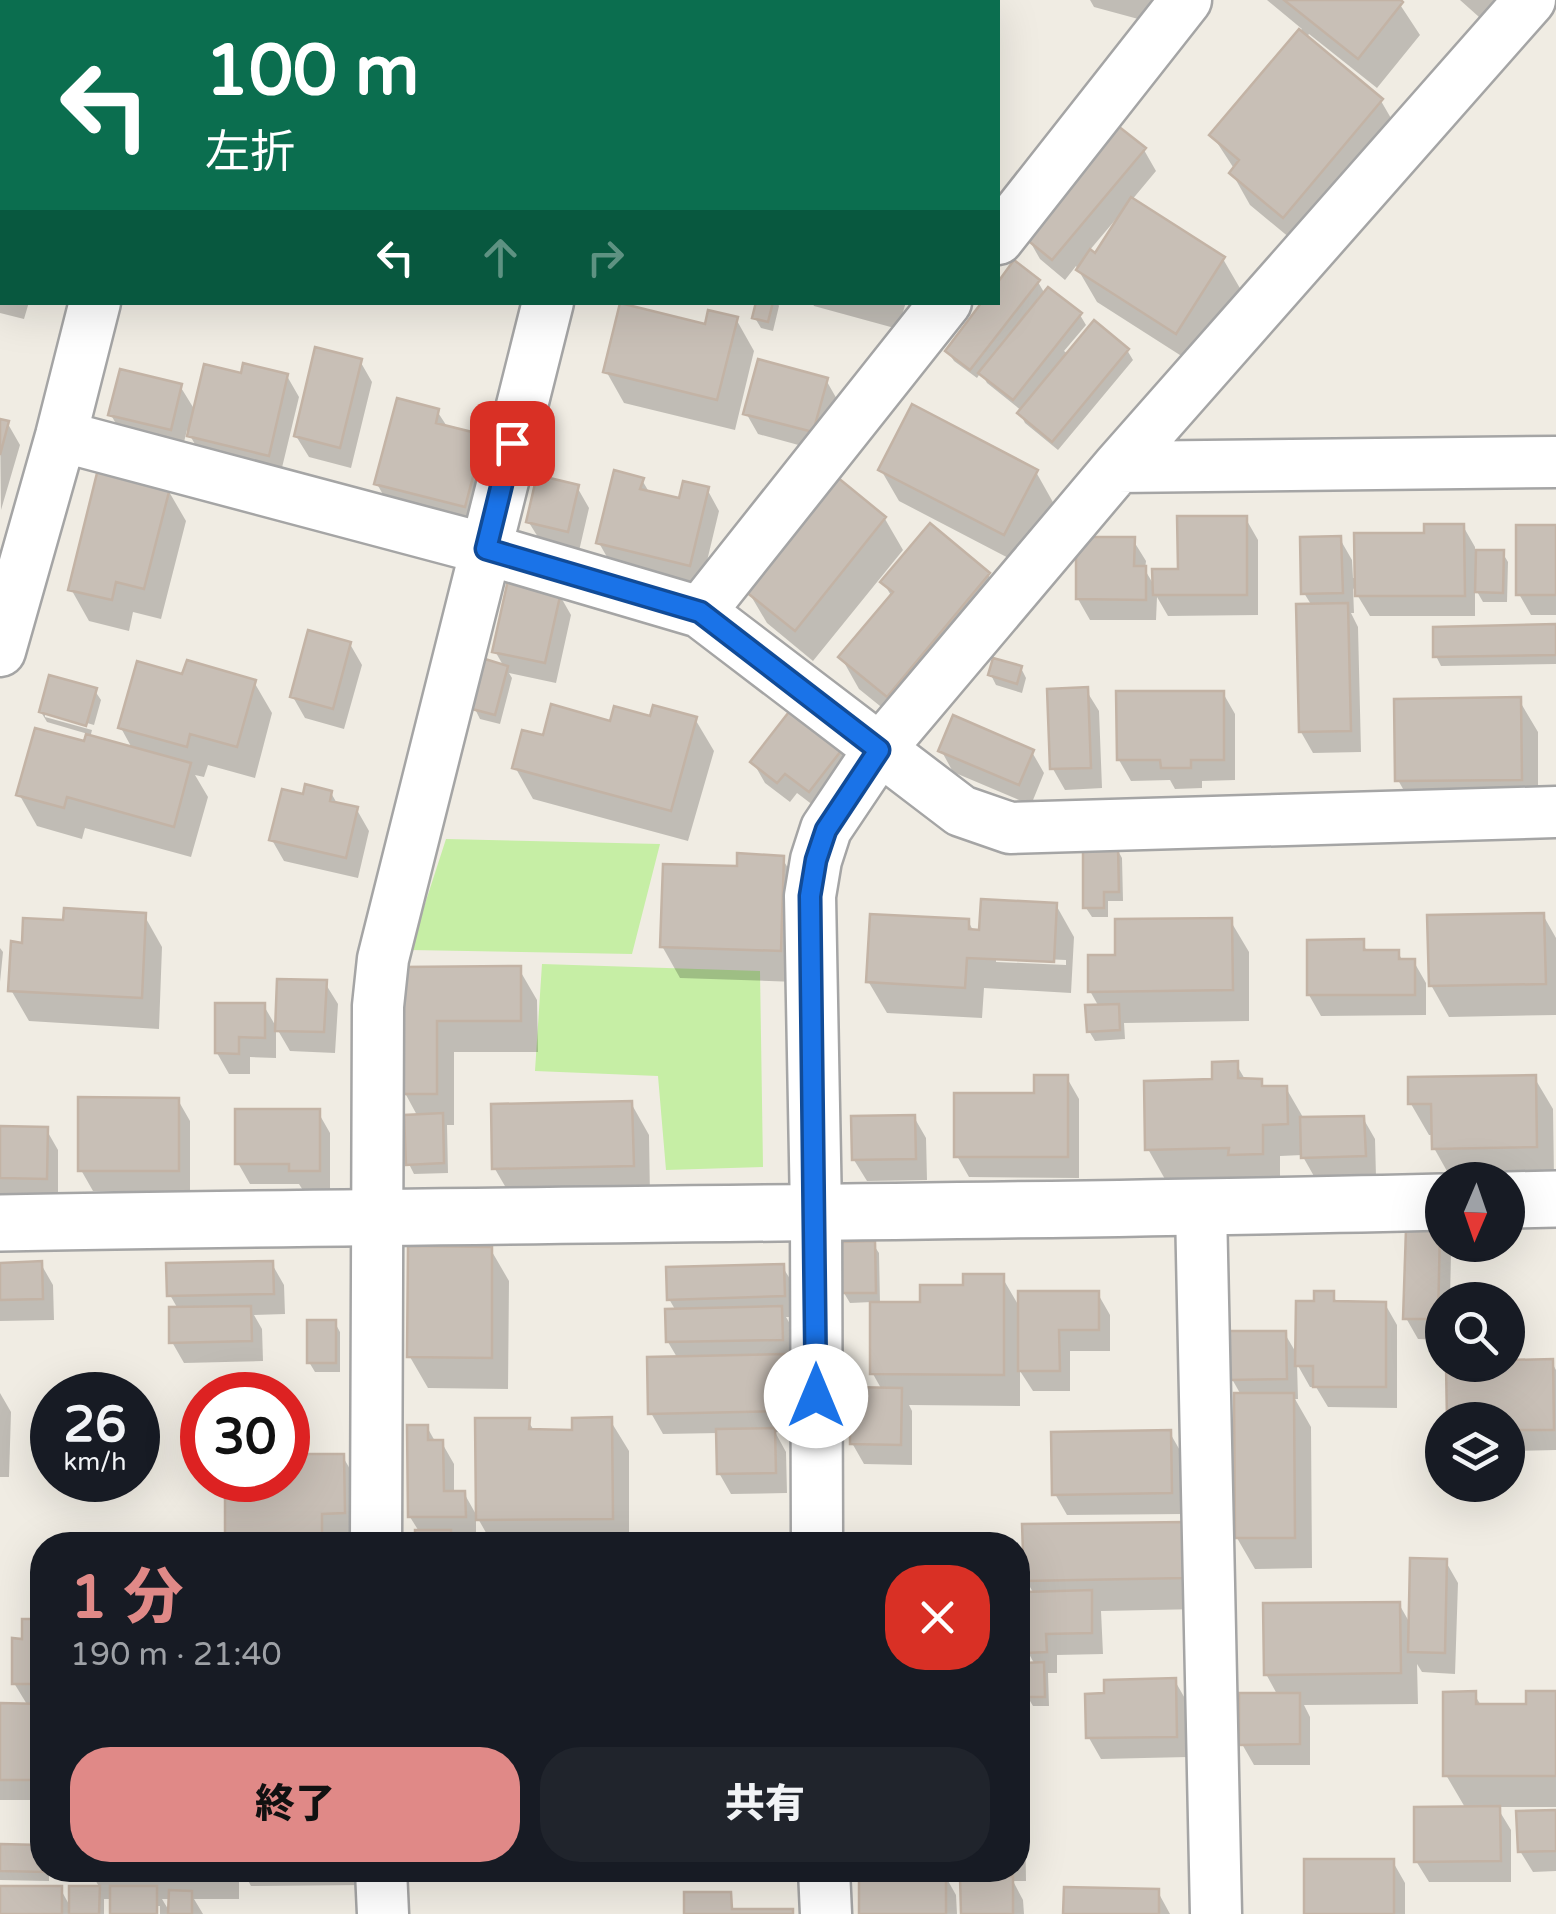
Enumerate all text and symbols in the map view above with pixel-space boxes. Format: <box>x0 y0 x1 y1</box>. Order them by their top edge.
text: 100 m <box>205 30 419 114</box>
icon: left <box>40 40 170 170</box>
text: 左折 <box>205 126 295 180</box>
icon: left <box>368 230 423 285</box>
icon: ahead <box>473 230 528 285</box>
icon: right <box>578 230 633 285</box>
pin <box>470 401 555 486</box>
icon: arrive <box>485 416 540 471</box>
north arrow <box>1425 1162 1525 1262</box>
map controls <box>1425 1162 1525 1502</box>
button: search <box>1425 1282 1525 1382</box>
position arrow <box>764 1344 868 1448</box>
speed limit sign: 30 <box>180 1372 310 1502</box>
text: 26 <box>64 1395 126 1455</box>
button: layers <box>1425 1402 1525 1502</box>
text: km/h <box>64 1447 126 1477</box>
text: 1 分 <box>70 1562 183 1634</box>
button: close <box>885 1565 990 1670</box>
text: 190 m · 21:40 <box>70 1636 282 1674</box>
button: 終了 <box>70 1747 520 1862</box>
button: 共有 <box>540 1747 990 1862</box>

